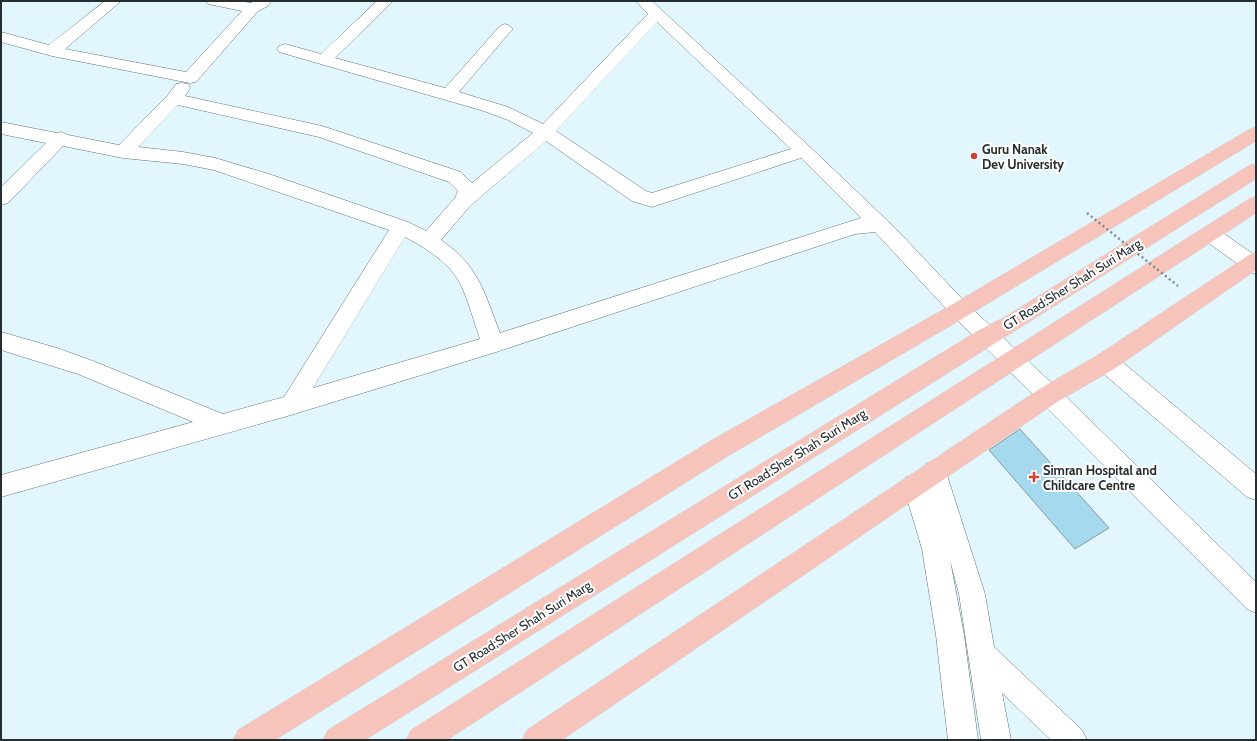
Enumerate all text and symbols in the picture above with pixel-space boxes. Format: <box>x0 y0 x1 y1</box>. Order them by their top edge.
place label: Guru Nanak Dev University <box>982 141 1064 172</box>
marker: Guru Nanak Dev University <box>969 151 979 161</box>
street label: GT Road;Sher Shah Suri Marg <box>1000 235 1144 333</box>
street label: GT Road;Sher Shah Suri Marg <box>725 405 869 503</box>
place label: Simran Hospital and Childcare Centre <box>1043 462 1157 493</box>
marker: Simran Hospital and Childcare Centre <box>1028 471 1040 483</box>
street label: GT Road;Sher Shah Suri Marg <box>450 577 594 675</box>

